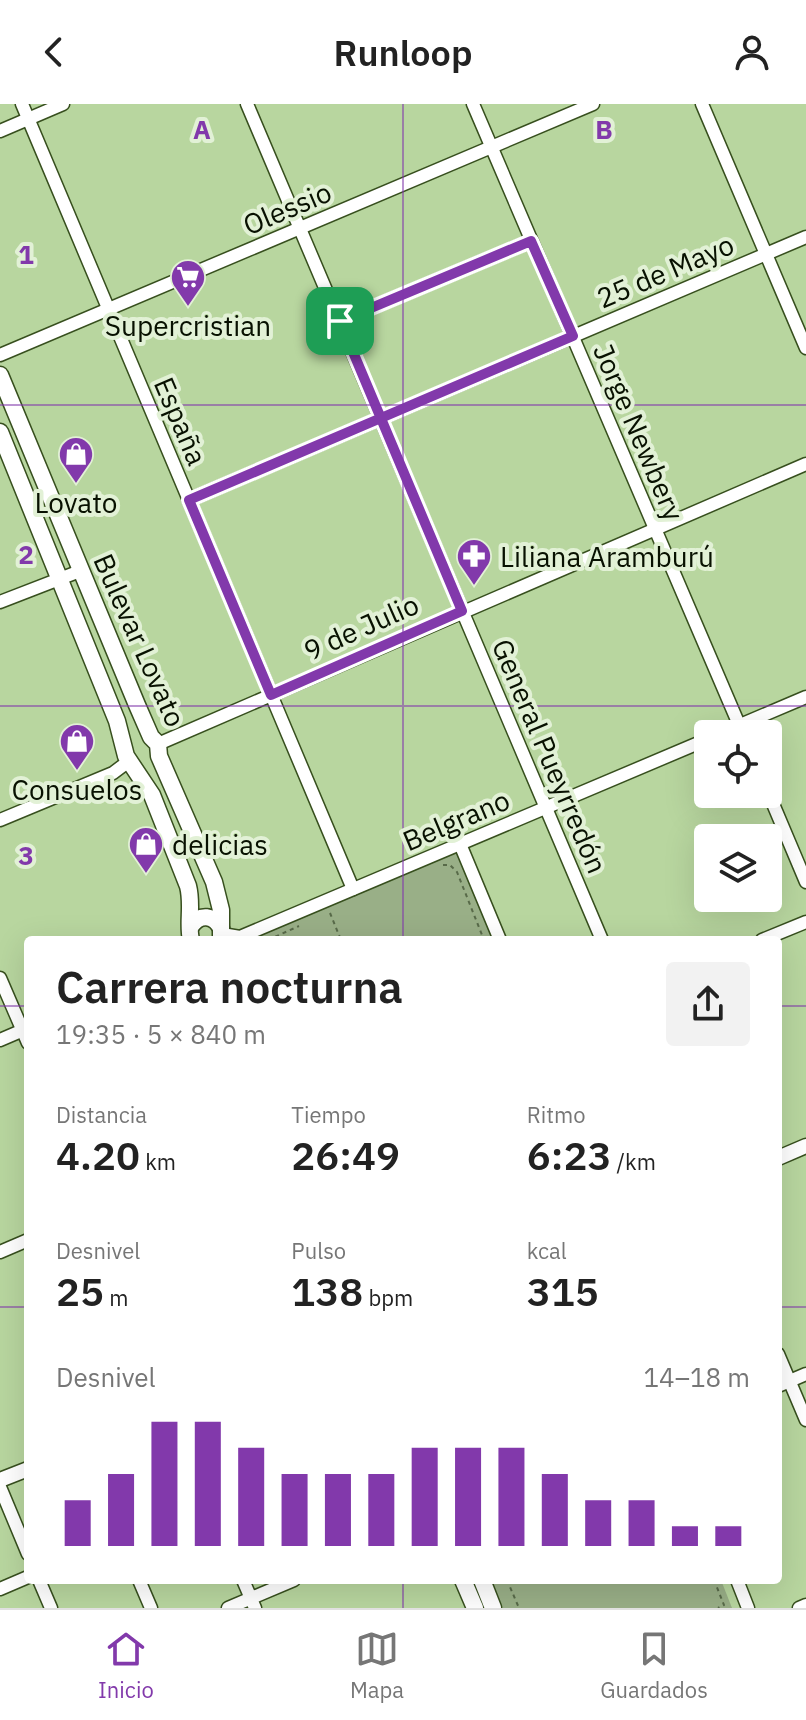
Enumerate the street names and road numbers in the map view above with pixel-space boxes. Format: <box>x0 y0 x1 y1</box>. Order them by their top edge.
street label: Olessio <box>237 173 337 243</box>
street label: 25 de Mayo <box>591 226 739 316</box>
street label: Jorge Newbery <box>585 338 693 526</box>
street label: España <box>146 371 216 471</box>
street label: Bulevar Lovato <box>85 548 195 732</box>
street label: 9 de Julio <box>298 585 424 669</box>
street label: General Pueyrredón <box>484 633 616 879</box>
street label: Belgrano <box>397 781 515 859</box>

